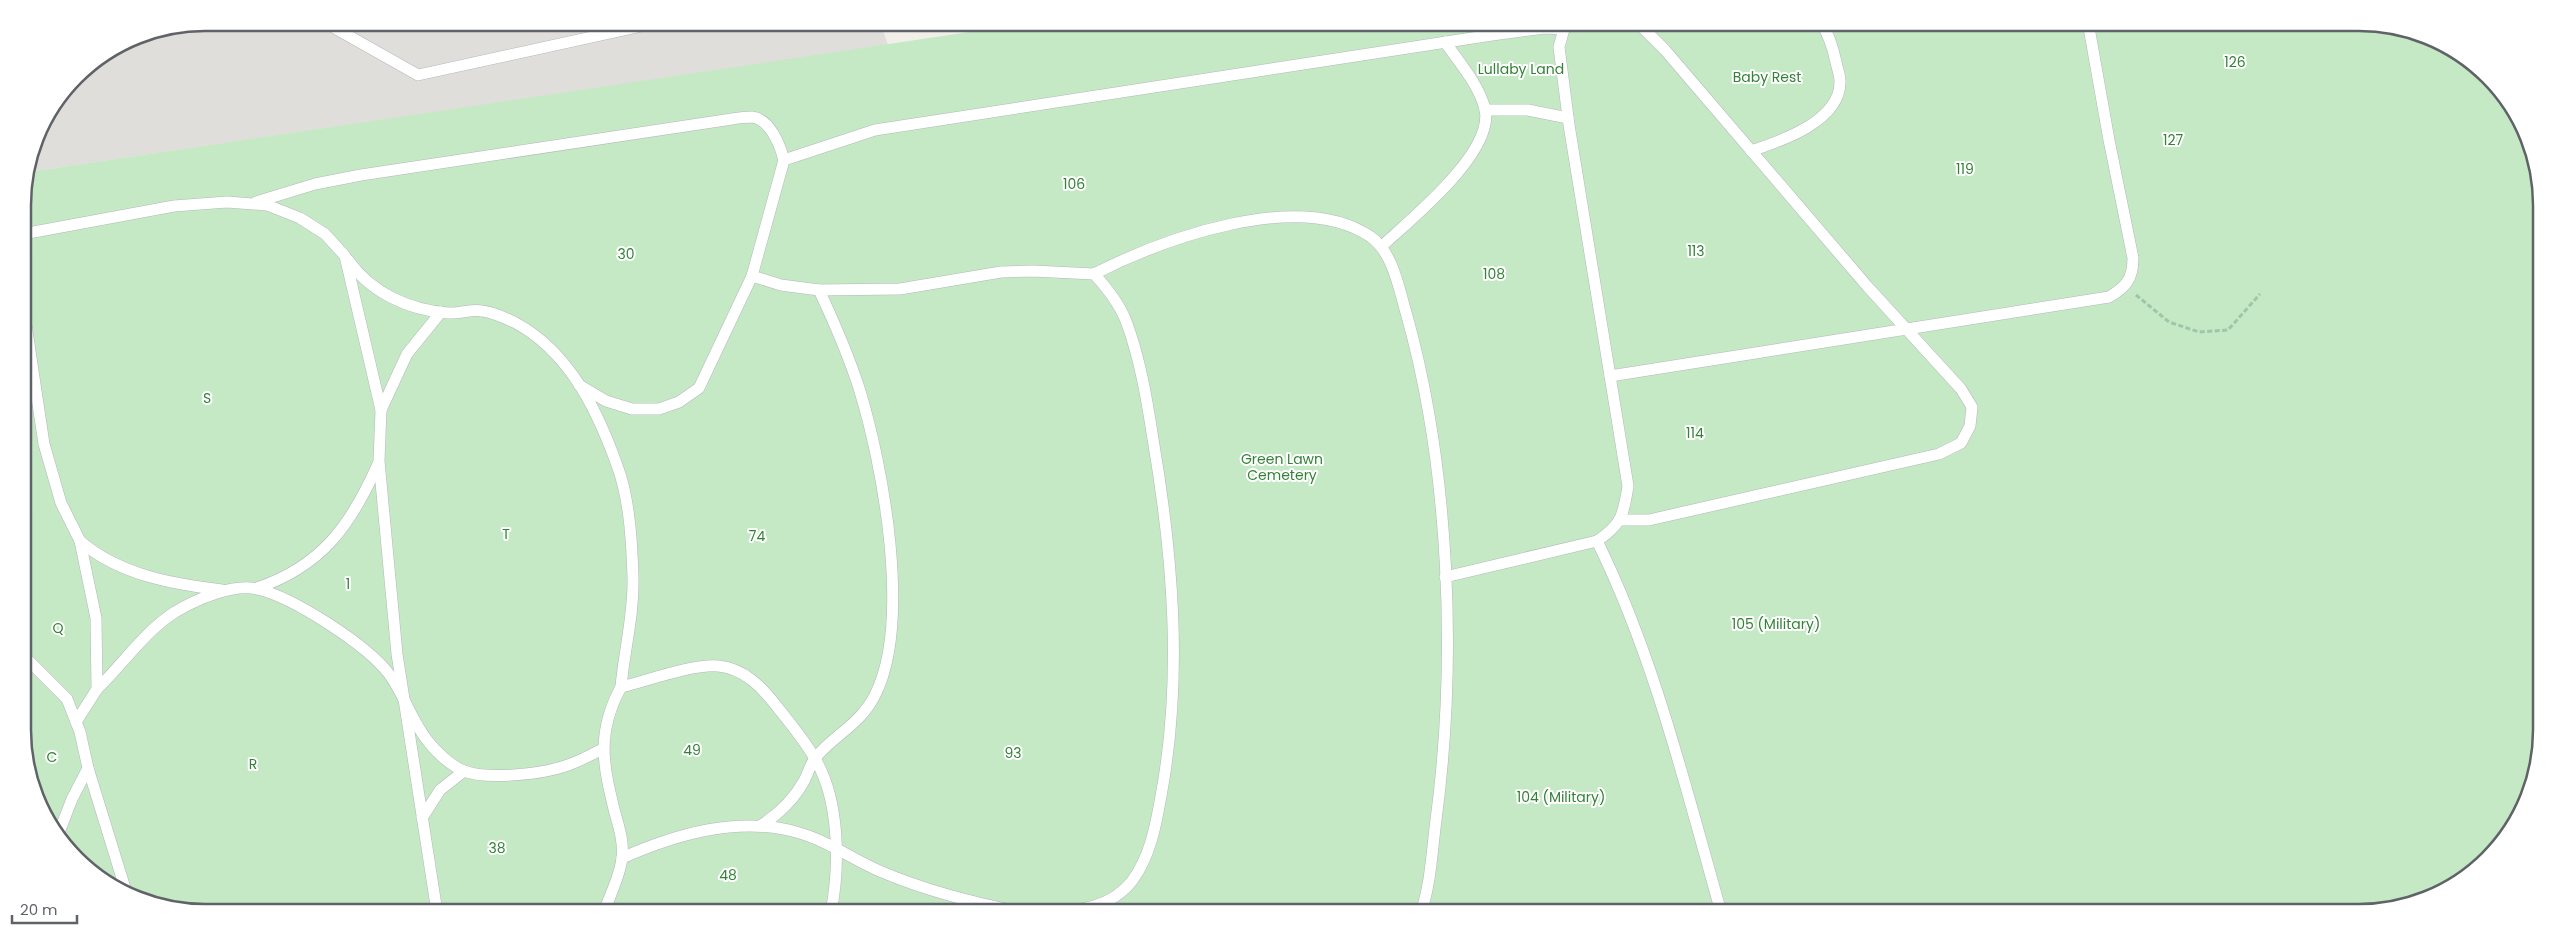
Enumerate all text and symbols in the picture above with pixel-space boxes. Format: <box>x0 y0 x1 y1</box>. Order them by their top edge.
park label: 126 <box>2224 52 2246 72</box>
park label: Lullaby Land <box>1478 59 1564 79</box>
park label: Baby Rest <box>1733 67 1801 87</box>
park label: 127 <box>2163 130 2183 150</box>
park label: 119 <box>1956 159 1974 179</box>
park label: 106 <box>1063 174 1085 194</box>
park label: 113 <box>1687 241 1705 261</box>
park label: 30 <box>617 244 635 264</box>
park label: 108 <box>1483 264 1505 284</box>
park label: S <box>203 388 211 408</box>
park label: 114 <box>1686 423 1704 443</box>
park label: Green Lawn Cemetery <box>1241 449 1323 485</box>
park label: T <box>502 524 510 544</box>
park label: 74 <box>749 526 765 546</box>
park label: 1 <box>346 574 350 594</box>
park label: 105 (Military) <box>1732 614 1820 634</box>
park label: Q <box>52 618 64 638</box>
park label: 49 <box>683 740 701 760</box>
park label: 93 <box>1004 743 1022 763</box>
park label: C <box>47 747 57 767</box>
park label: R <box>249 754 257 774</box>
park label: 104 (Military) <box>1517 787 1605 807</box>
park label: 38 <box>488 838 506 858</box>
park label: 48 <box>719 865 737 885</box>
scale bar <box>12 892 78 924</box>
text: 20 m <box>20 899 58 920</box>

